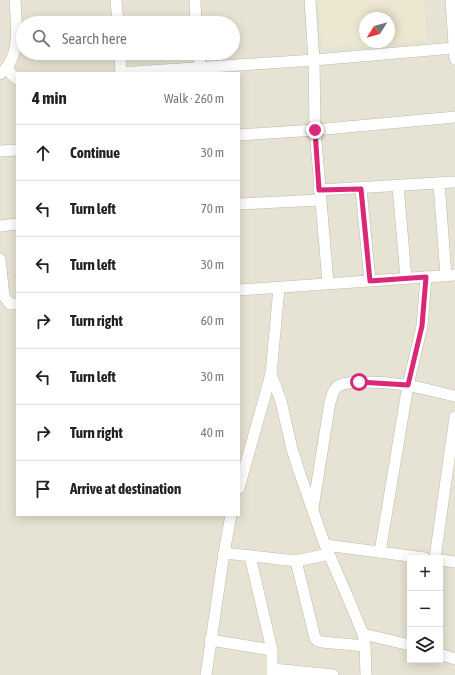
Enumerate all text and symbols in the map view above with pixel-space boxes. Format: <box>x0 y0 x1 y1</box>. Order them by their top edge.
north arrow <box>359 12 395 48</box>
search box <box>16 16 240 60</box>
icon: search <box>30 27 52 49</box>
text: Search here <box>62 30 127 47</box>
text: 4 min <box>32 88 67 108</box>
text: Walk · 260 m <box>164 91 224 106</box>
route end <box>306 121 324 139</box>
icon: ahead <box>32 142 54 164</box>
text: Continue <box>70 144 120 161</box>
text: 30 m <box>201 145 224 160</box>
icon: left <box>32 198 54 220</box>
text: Turn left <box>70 200 116 217</box>
text: 70 m <box>201 201 224 216</box>
icon: left <box>32 254 54 276</box>
text: Turn left <box>70 256 116 273</box>
text: 30 m <box>201 257 224 272</box>
icon: right <box>32 310 54 332</box>
text: Turn right <box>70 312 123 329</box>
text: 60 m <box>201 313 224 328</box>
icon: left <box>32 366 54 388</box>
text: Turn left <box>70 368 116 385</box>
text: 30 m <box>201 369 224 384</box>
route start <box>350 373 368 391</box>
icon: right <box>32 422 54 444</box>
text: Turn right <box>70 424 123 441</box>
text: 40 m <box>201 425 224 440</box>
icon: arrive <box>32 478 54 500</box>
text: Arrive at destination <box>70 480 181 497</box>
map controls <box>407 555 443 663</box>
button: + <box>407 555 443 591</box>
button: − <box>407 591 443 627</box>
button: layers <box>407 627 443 663</box>

